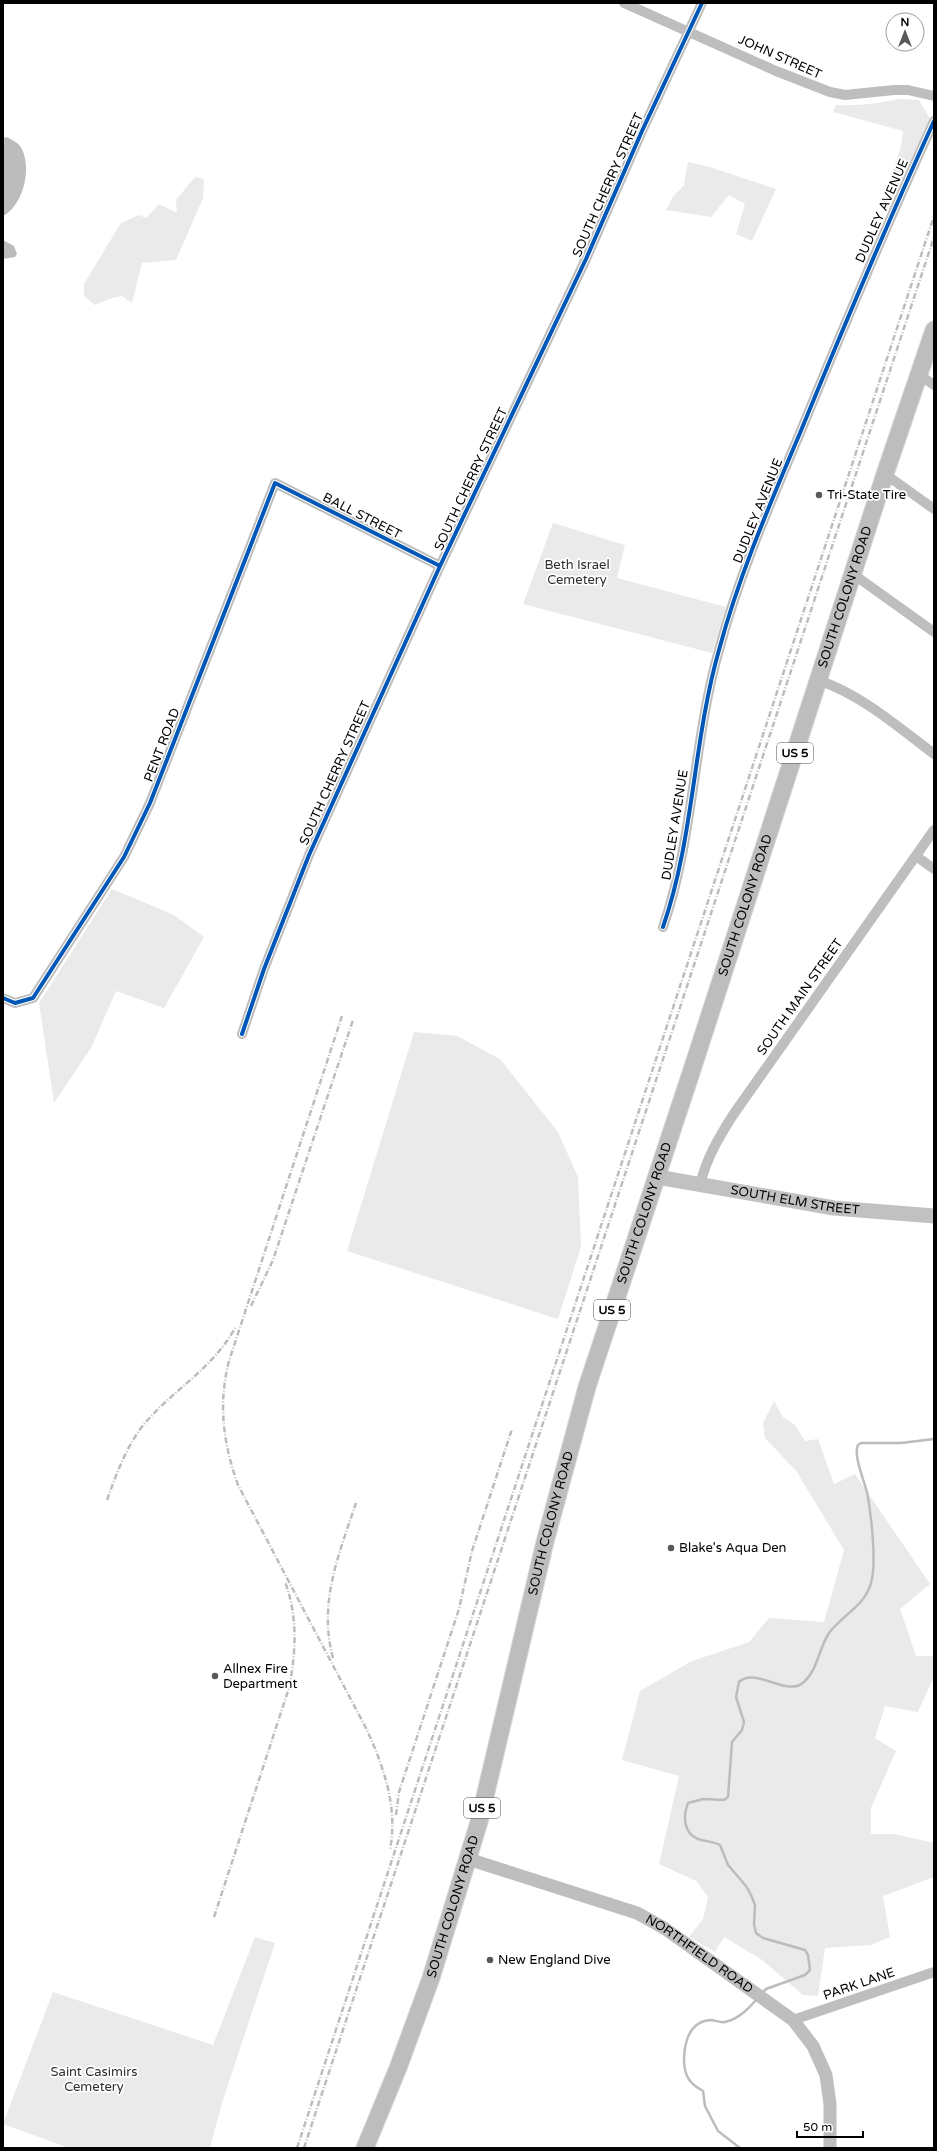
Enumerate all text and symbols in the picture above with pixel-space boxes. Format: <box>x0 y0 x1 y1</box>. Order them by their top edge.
north arrow <box>885 12 925 52</box>
text: N <box>901 16 909 29</box>
street label: JOHN STREET <box>736 31 824 83</box>
street label: SOUTH CHERRY STREET <box>569 110 647 260</box>
street label: DUDLEY AVENUE <box>852 157 912 265</box>
street label: SOUTH CHERRY STREET <box>431 405 511 553</box>
street label: DUDLEY AVENUE <box>730 456 786 566</box>
place label: Tri-State Tire <box>827 487 906 503</box>
street label: BALL STREET <box>320 489 404 543</box>
marker: Tri-State Tire <box>814 490 824 500</box>
street label: SOUTH COLONY ROAD <box>815 524 876 670</box>
park label: Beth Israel Cemetery <box>544 557 610 588</box>
street label: SOUTH CHERRY STREET <box>296 698 374 848</box>
street label: PENT ROAD <box>141 706 183 784</box>
road number: US 5 <box>777 743 813 763</box>
street label: DUDLEY AVENUE <box>658 768 692 882</box>
street label: SOUTH COLONY ROAD <box>715 832 776 978</box>
street label: SOUTH MAIN STREET <box>754 936 846 1058</box>
street label: SOUTH COLONY ROAD <box>614 1140 676 1286</box>
street label: SOUTH ELM STREET <box>729 1182 860 1218</box>
road number: US 5 <box>594 1300 630 1320</box>
street label: SOUTH COLONY ROAD <box>525 1449 577 1597</box>
place label: Blake's Aqua Den <box>679 1540 786 1556</box>
marker: Blake's Aqua Den <box>666 1543 676 1553</box>
place label: Allnex Fire Department <box>223 1661 297 1692</box>
marker: Allnex Fire Department <box>210 1671 220 1681</box>
road number: US 5 <box>464 1798 500 1818</box>
street label: SOUTH COLONY ROAD <box>423 1833 482 1980</box>
street label: NORTHFIELD ROAD <box>642 1911 756 1997</box>
place label: New England Dive <box>498 1952 611 1968</box>
marker: New England Dive <box>485 1955 495 1965</box>
street label: PARK LANE <box>821 1964 897 2004</box>
park label: Saint Casimirs Cemetery <box>51 2064 137 2095</box>
scale bar <box>797 2113 863 2139</box>
text: 50 m <box>803 2120 832 2134</box>

